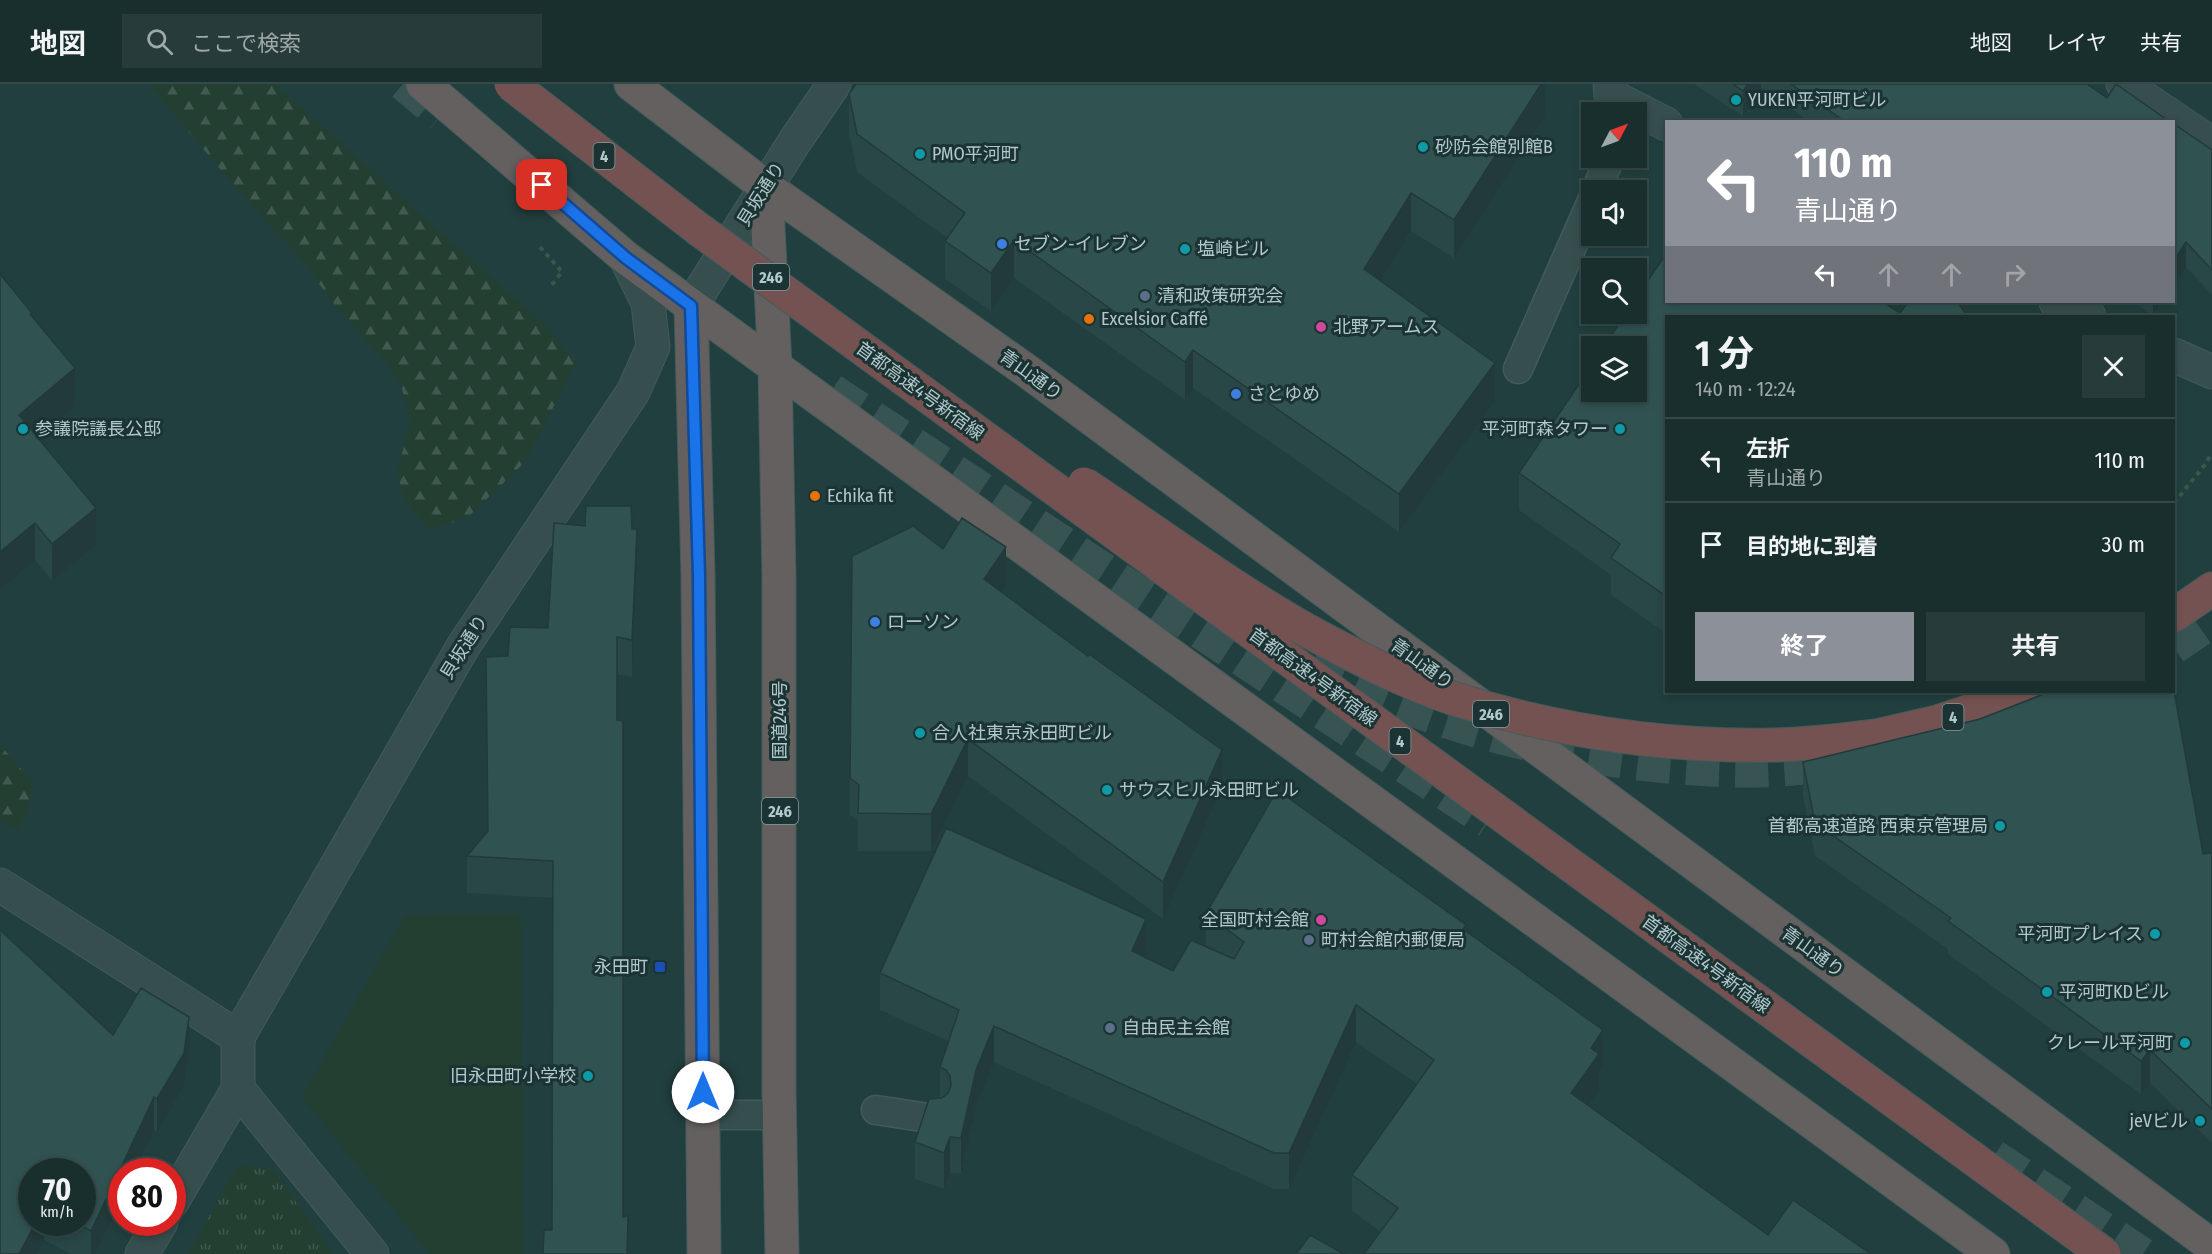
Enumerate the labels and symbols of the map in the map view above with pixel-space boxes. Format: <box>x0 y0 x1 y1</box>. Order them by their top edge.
place label: YUKEN平河町ビル <box>1748 89 1886 111</box>
marker: YUKEN平河町ビル <box>1729 93 1743 107</box>
north arrow <box>1581 102 1647 168</box>
place label: 砂防会館別館B <box>1435 136 1553 158</box>
marker: 砂防会館別館B <box>1416 140 1430 154</box>
road number: 4 <box>594 143 614 169</box>
place label: PMO平河町 <box>932 143 1019 165</box>
marker: PMO平河町 <box>913 147 927 161</box>
street label: 貝坂通り <box>733 158 789 230</box>
pin <box>516 159 567 210</box>
place label: セブン-イレブン <box>1014 233 1147 255</box>
marker: セブン-イレブン <box>995 237 1009 251</box>
place label: 塩崎ビル <box>1197 238 1269 260</box>
marker: 塩崎ビル <box>1178 242 1192 256</box>
road number: 246 <box>753 264 789 290</box>
place label: 清和政策研究会 <box>1157 285 1283 307</box>
marker: 清和政策研究会 <box>1138 289 1152 303</box>
place label: Excelsior Caffé <box>1101 308 1208 330</box>
marker: Excelsior Caffé <box>1082 312 1096 326</box>
place label: 北野アームス <box>1333 316 1439 338</box>
marker: 北野アームス <box>1314 320 1328 334</box>
street label: 首都高速4号新宿線 <box>852 337 988 445</box>
street label: 青山通り <box>995 345 1067 405</box>
place label: さとゆめ <box>1248 383 1320 405</box>
marker: さとゆめ <box>1229 387 1243 401</box>
place label: 参議院議長公邸 <box>35 418 161 440</box>
place label: 平河町森タワー <box>1482 418 1608 440</box>
marker: 参議院議長公邸 <box>16 422 30 436</box>
marker: 平河町森タワー <box>1613 422 1627 436</box>
place label: Echika fit <box>827 485 893 507</box>
marker: Echika fit <box>808 489 822 503</box>
street label: 貝坂通り <box>436 611 492 683</box>
place label: ローソン <box>887 611 959 633</box>
marker: ローソン <box>868 615 882 629</box>
street label: 首都高速4号新宿線 <box>1245 623 1381 731</box>
street label: 青山通り <box>1386 634 1458 694</box>
street label: 国道246号 <box>769 680 791 760</box>
road number: 246 <box>1473 701 1509 727</box>
road number: 4 <box>1942 704 1964 730</box>
place label: 合人社東京永田町ビル <box>932 722 1112 744</box>
marker: 合人社東京永田町ビル <box>913 726 927 740</box>
road number: 4 <box>1390 728 1410 754</box>
place label: サウスヒル永田町ビル <box>1119 779 1299 801</box>
marker: サウスヒル永田町ビル <box>1100 783 1114 797</box>
road number: 246 <box>762 798 798 824</box>
place label: 首都高速道路 西東京管理局 <box>1768 815 1988 837</box>
marker: 首都高速道路 西東京管理局 <box>1993 819 2007 833</box>
place label: 全国町村会館 <box>1201 909 1309 931</box>
street label: 首都高速4号新宿線 <box>1638 910 1774 1018</box>
marker: 全国町村会館 <box>1314 913 1328 927</box>
street label: 青山通り <box>1777 922 1849 982</box>
place label: 平河町プレイス <box>2018 923 2143 945</box>
marker: 平河町プレイス <box>2148 927 2162 941</box>
place label: 町村会館内郵便局 <box>1321 929 1465 951</box>
marker: 町村会館内郵便局 <box>1302 933 1316 947</box>
place label: 永田町 <box>594 956 648 978</box>
marker: 永田町 <box>653 960 667 974</box>
place label: 平河町KDビル <box>2059 981 2169 1003</box>
marker: 平河町KDビル <box>2040 985 2054 999</box>
place label: 自由民主会館 <box>1122 1017 1230 1039</box>
marker: 自由民主会館 <box>1103 1021 1117 1035</box>
place label: クレール平河町 <box>2047 1032 2173 1054</box>
marker: クレール平河町 <box>2178 1036 2192 1050</box>
position arrow <box>671 1060 735 1124</box>
place label: 旧永田町小学校 <box>450 1065 576 1087</box>
marker: 旧永田町小学校 <box>581 1069 595 1083</box>
place label: jeVビル <box>2128 1110 2188 1132</box>
marker: jeVビル <box>2193 1114 2207 1128</box>
speed limit sign: 80 <box>108 1158 186 1236</box>

